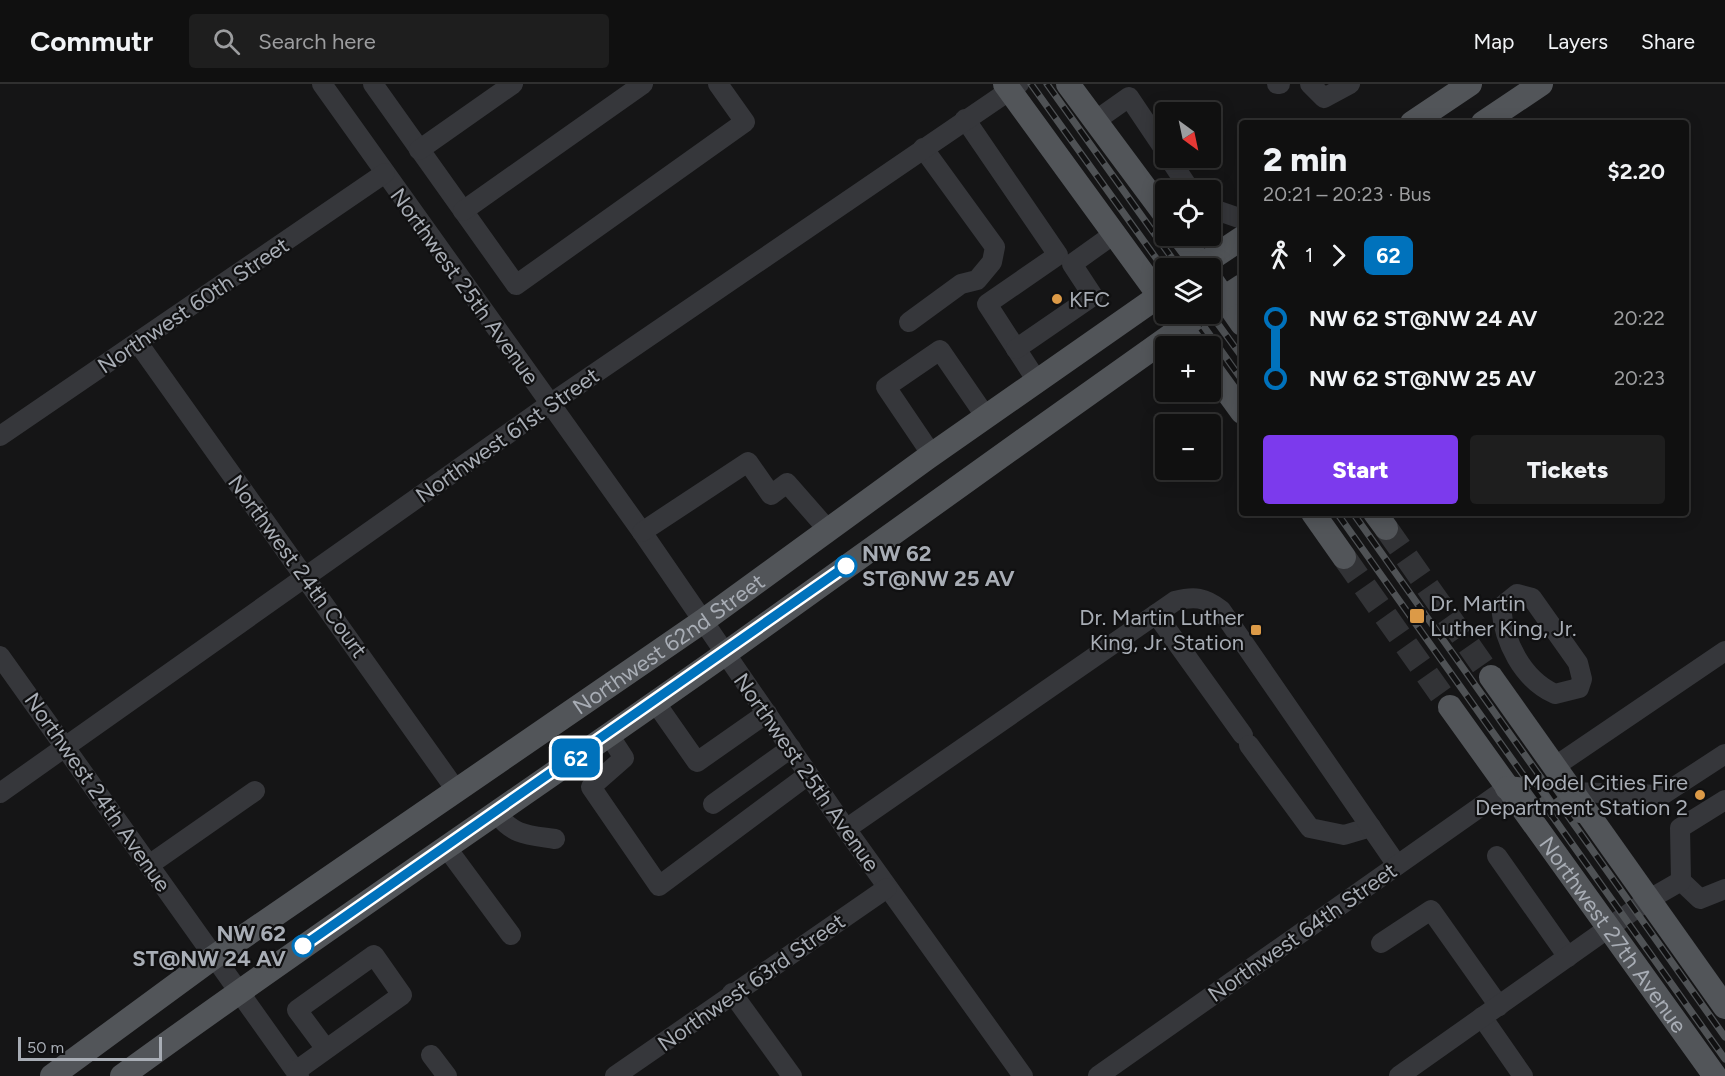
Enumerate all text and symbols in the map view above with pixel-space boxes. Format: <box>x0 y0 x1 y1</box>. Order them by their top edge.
search box <box>189 14 609 68</box>
text: Commutr <box>30 24 153 58</box>
icon: search <box>210 25 243 58</box>
text: Search here <box>258 28 376 55</box>
text: Map <box>1474 29 1514 54</box>
text: Layers <box>1547 29 1608 54</box>
text: Share <box>1641 29 1695 54</box>
north arrow <box>1155 102 1221 168</box>
map controls <box>1155 102 1221 480</box>
text: 2 min <box>1263 140 1347 179</box>
text: $2.20 <box>1608 158 1665 185</box>
button: locate <box>1155 180 1221 246</box>
text: 20:21 – 20:23 · Bus <box>1263 182 1431 206</box>
street label: Northwest 25th Avenue <box>384 183 545 390</box>
street label: Northwest 60th Street <box>93 231 294 379</box>
icon: walk <box>1263 239 1296 272</box>
icon: forward <box>1322 239 1355 272</box>
text: 1 <box>1305 243 1313 267</box>
text: 62 <box>1376 243 1401 268</box>
button: layers <box>1155 258 1221 324</box>
place label: KFC <box>1069 286 1110 313</box>
marker: KFC <box>1050 292 1064 306</box>
text: NW 62 ST@NW 24 AV <box>1309 305 1537 332</box>
text: 20:22 <box>1614 306 1665 330</box>
button: + <box>1155 336 1221 402</box>
street label: Northwest 61st Street <box>410 362 604 509</box>
text: NW 62 ST@NW 25 AV <box>1309 365 1536 392</box>
text: 20:23 <box>1614 366 1665 390</box>
button: − <box>1155 414 1221 480</box>
button: Start <box>1263 435 1458 504</box>
button: Tickets <box>1470 435 1665 504</box>
street label: Northwest 24th Court <box>222 470 373 663</box>
place label: NW 62 ST@NW 25 AV <box>862 540 1015 592</box>
marker: NW 62 ST@NW 25 AV <box>835 555 857 577</box>
street label: Northwest 62nd Street <box>568 568 770 720</box>
place label: Dr. Martin Luther King, Jr. <box>1430 590 1577 642</box>
place label: Dr. Martin Luther King, Jr. Station <box>1079 604 1245 656</box>
marker: Dr. Martin Luther King, Jr. <box>1408 607 1426 625</box>
marker: Dr. Martin Luther King, Jr. Station <box>1249 623 1263 637</box>
street label: Northwest 25th Avenue <box>728 668 885 877</box>
street label: Northwest 24th Avenue <box>19 687 177 897</box>
line badge: 62 <box>549 738 603 778</box>
text: 62 <box>564 746 588 771</box>
place label: Model Cities Fire Department Station 2 <box>1475 769 1688 821</box>
marker: Model Cities Fire Department Station 2 <box>1693 788 1707 802</box>
street label: Northwest 27th Avenue <box>1533 831 1693 1038</box>
street label: Northwest 64th Street <box>1203 857 1402 1008</box>
street label: Northwest 63rd Street <box>652 908 850 1057</box>
place label: NW 62 ST@NW 24 AV <box>132 920 286 972</box>
marker: NW 62 ST@NW 24 AV <box>292 935 314 957</box>
scale bar <box>18 1034 162 1062</box>
text: 50 m <box>27 1038 64 1057</box>

